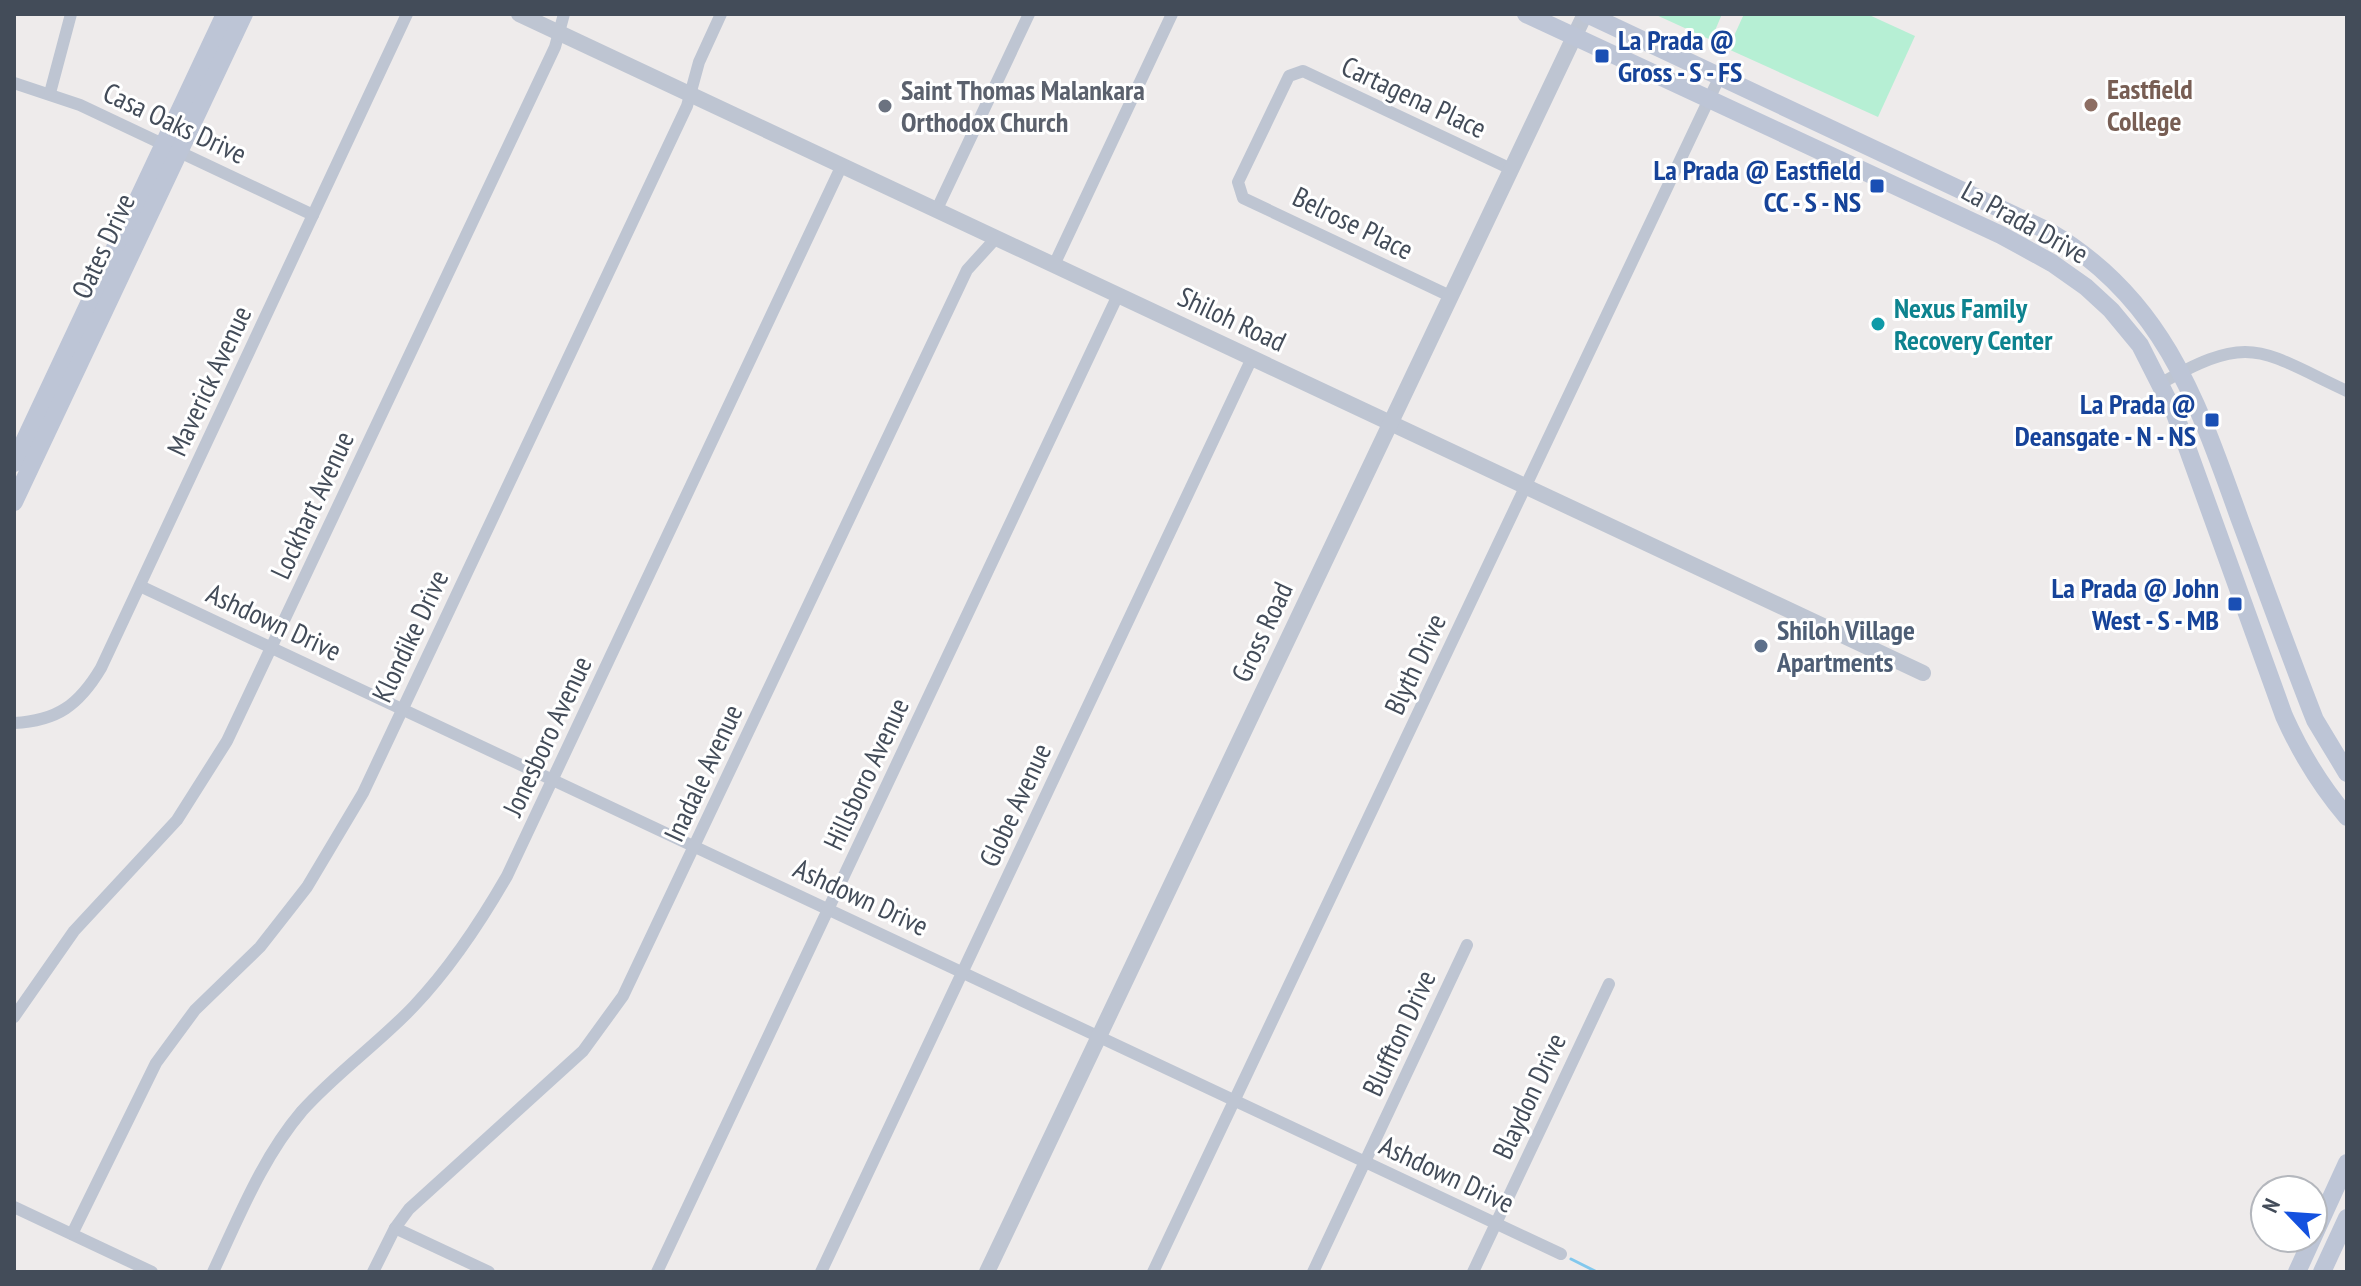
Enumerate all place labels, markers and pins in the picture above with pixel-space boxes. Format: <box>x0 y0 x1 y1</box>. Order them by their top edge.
place label: La Prada @ Gross - S - FS <box>1618 21 1742 90</box>
marker: La Prada @ Gross - S - FS <box>1593 47 1611 65</box>
place label: Eastfield College <box>2107 70 2193 139</box>
place label: Saint Thomas Malankara Orthodox Church <box>901 71 1145 140</box>
marker: Eastfield College <box>2082 96 2100 114</box>
marker: Saint Thomas Malankara Orthodox Church <box>876 97 894 115</box>
place label: La Prada @ Eastfield CC - S - NS <box>1653 151 1861 220</box>
marker: La Prada @ Eastfield CC - S - NS <box>1868 177 1886 195</box>
place label: Nexus Family Recovery Center <box>1894 289 2053 358</box>
marker: Nexus Family Recovery Center <box>1869 315 1887 333</box>
place label: La Prada @ Deansgate - N - NS <box>2015 385 2196 454</box>
marker: La Prada @ Deansgate - N - NS <box>2203 411 2221 429</box>
place label: La Prada @ John West - S - MB <box>2051 569 2219 638</box>
marker: La Prada @ John West - S - MB <box>2226 595 2244 613</box>
place label: Shiloh Village Apartments <box>1776 611 1915 680</box>
marker: Shiloh Village Apartments <box>1752 637 1770 655</box>

